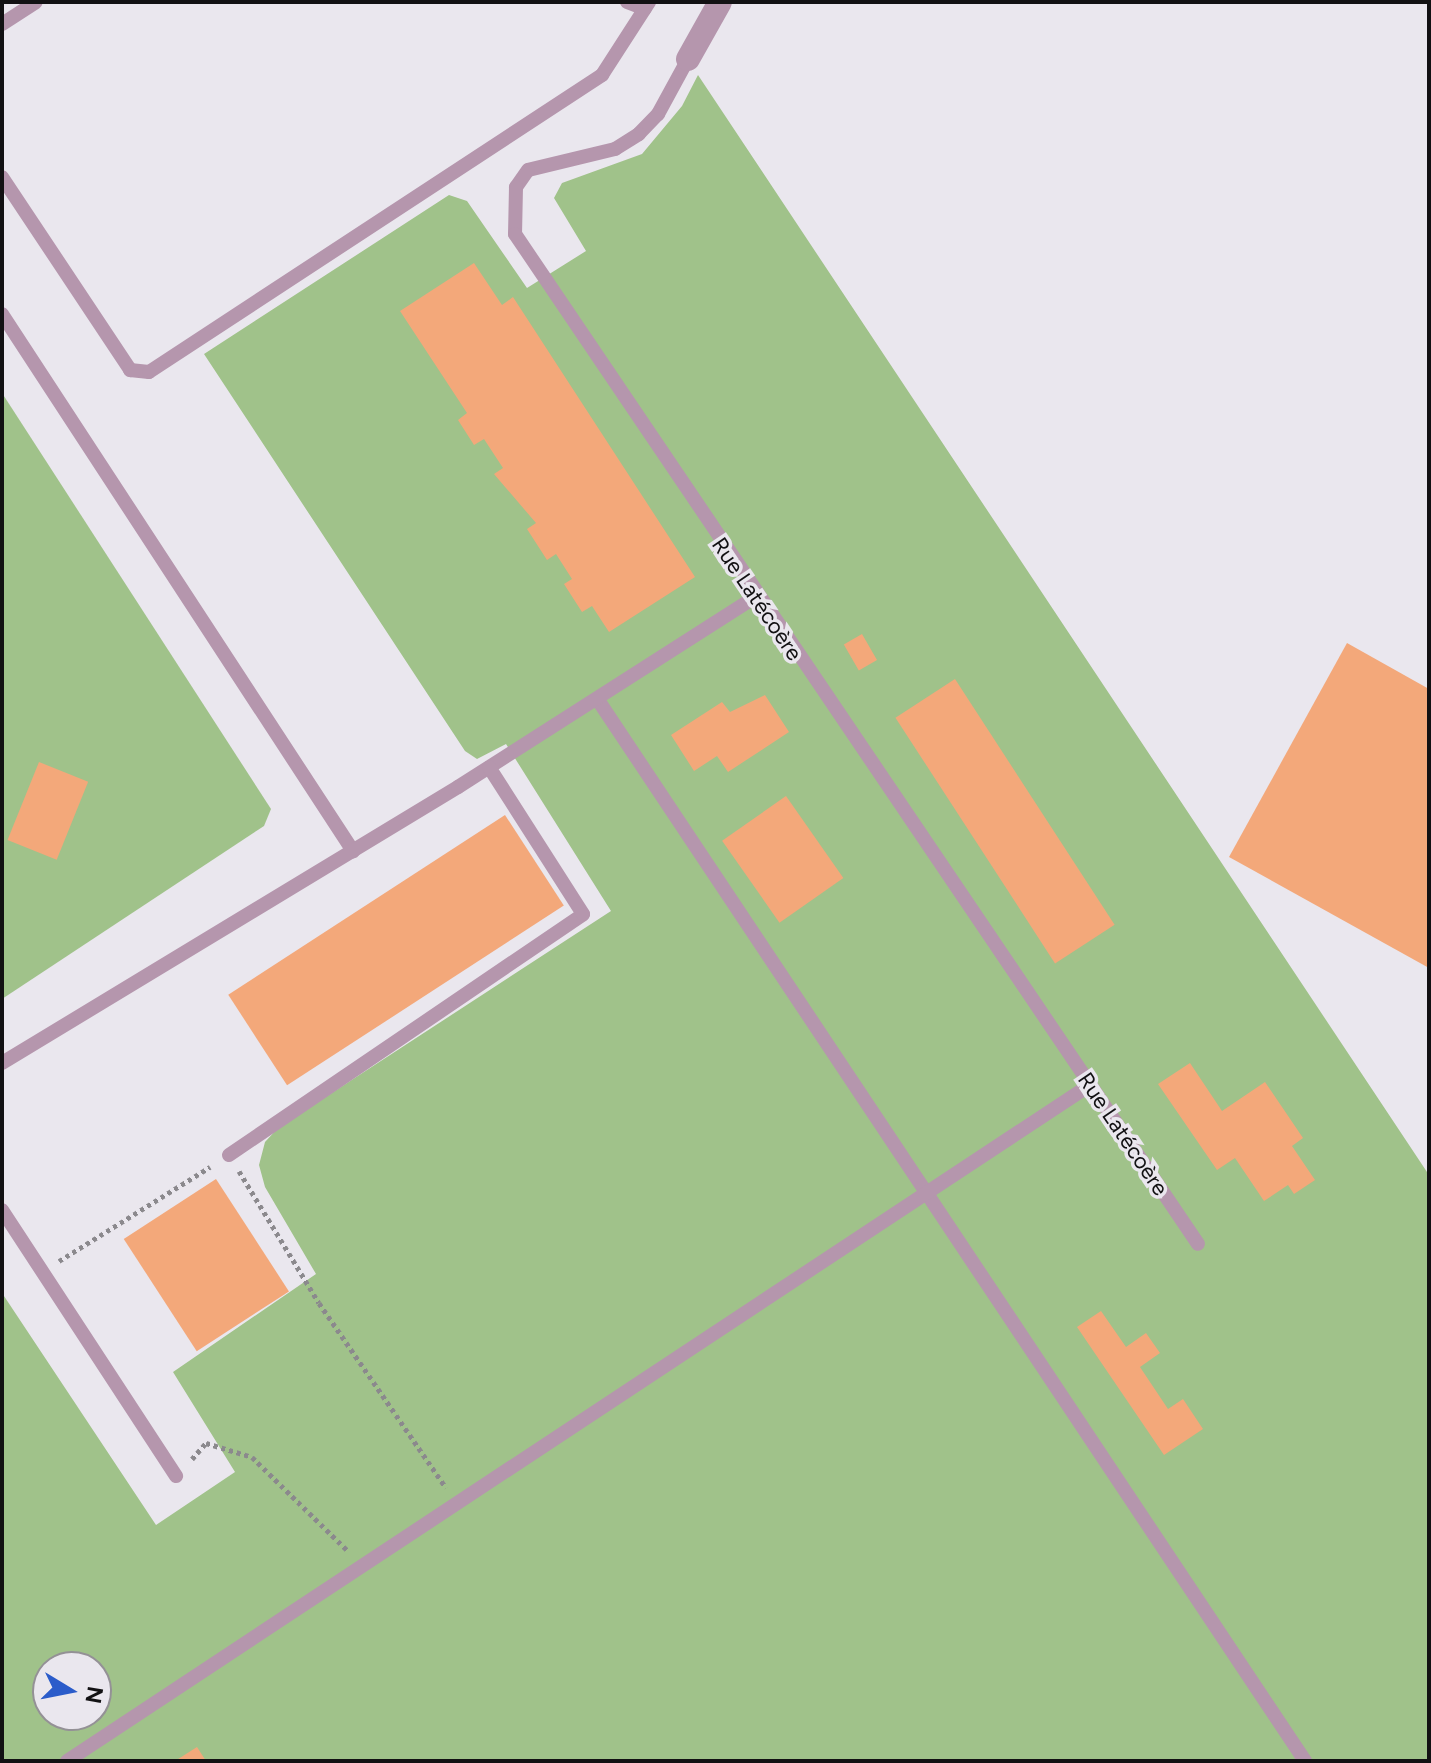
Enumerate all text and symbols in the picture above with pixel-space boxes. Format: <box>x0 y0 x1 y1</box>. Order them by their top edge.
street label: Rue Latécoère <box>706 533 808 665</box>
street label: Rue Latécoère <box>1072 1068 1174 1200</box>
north arrow <box>32 1651 112 1731</box>
text: N <box>79 1684 109 1706</box>

